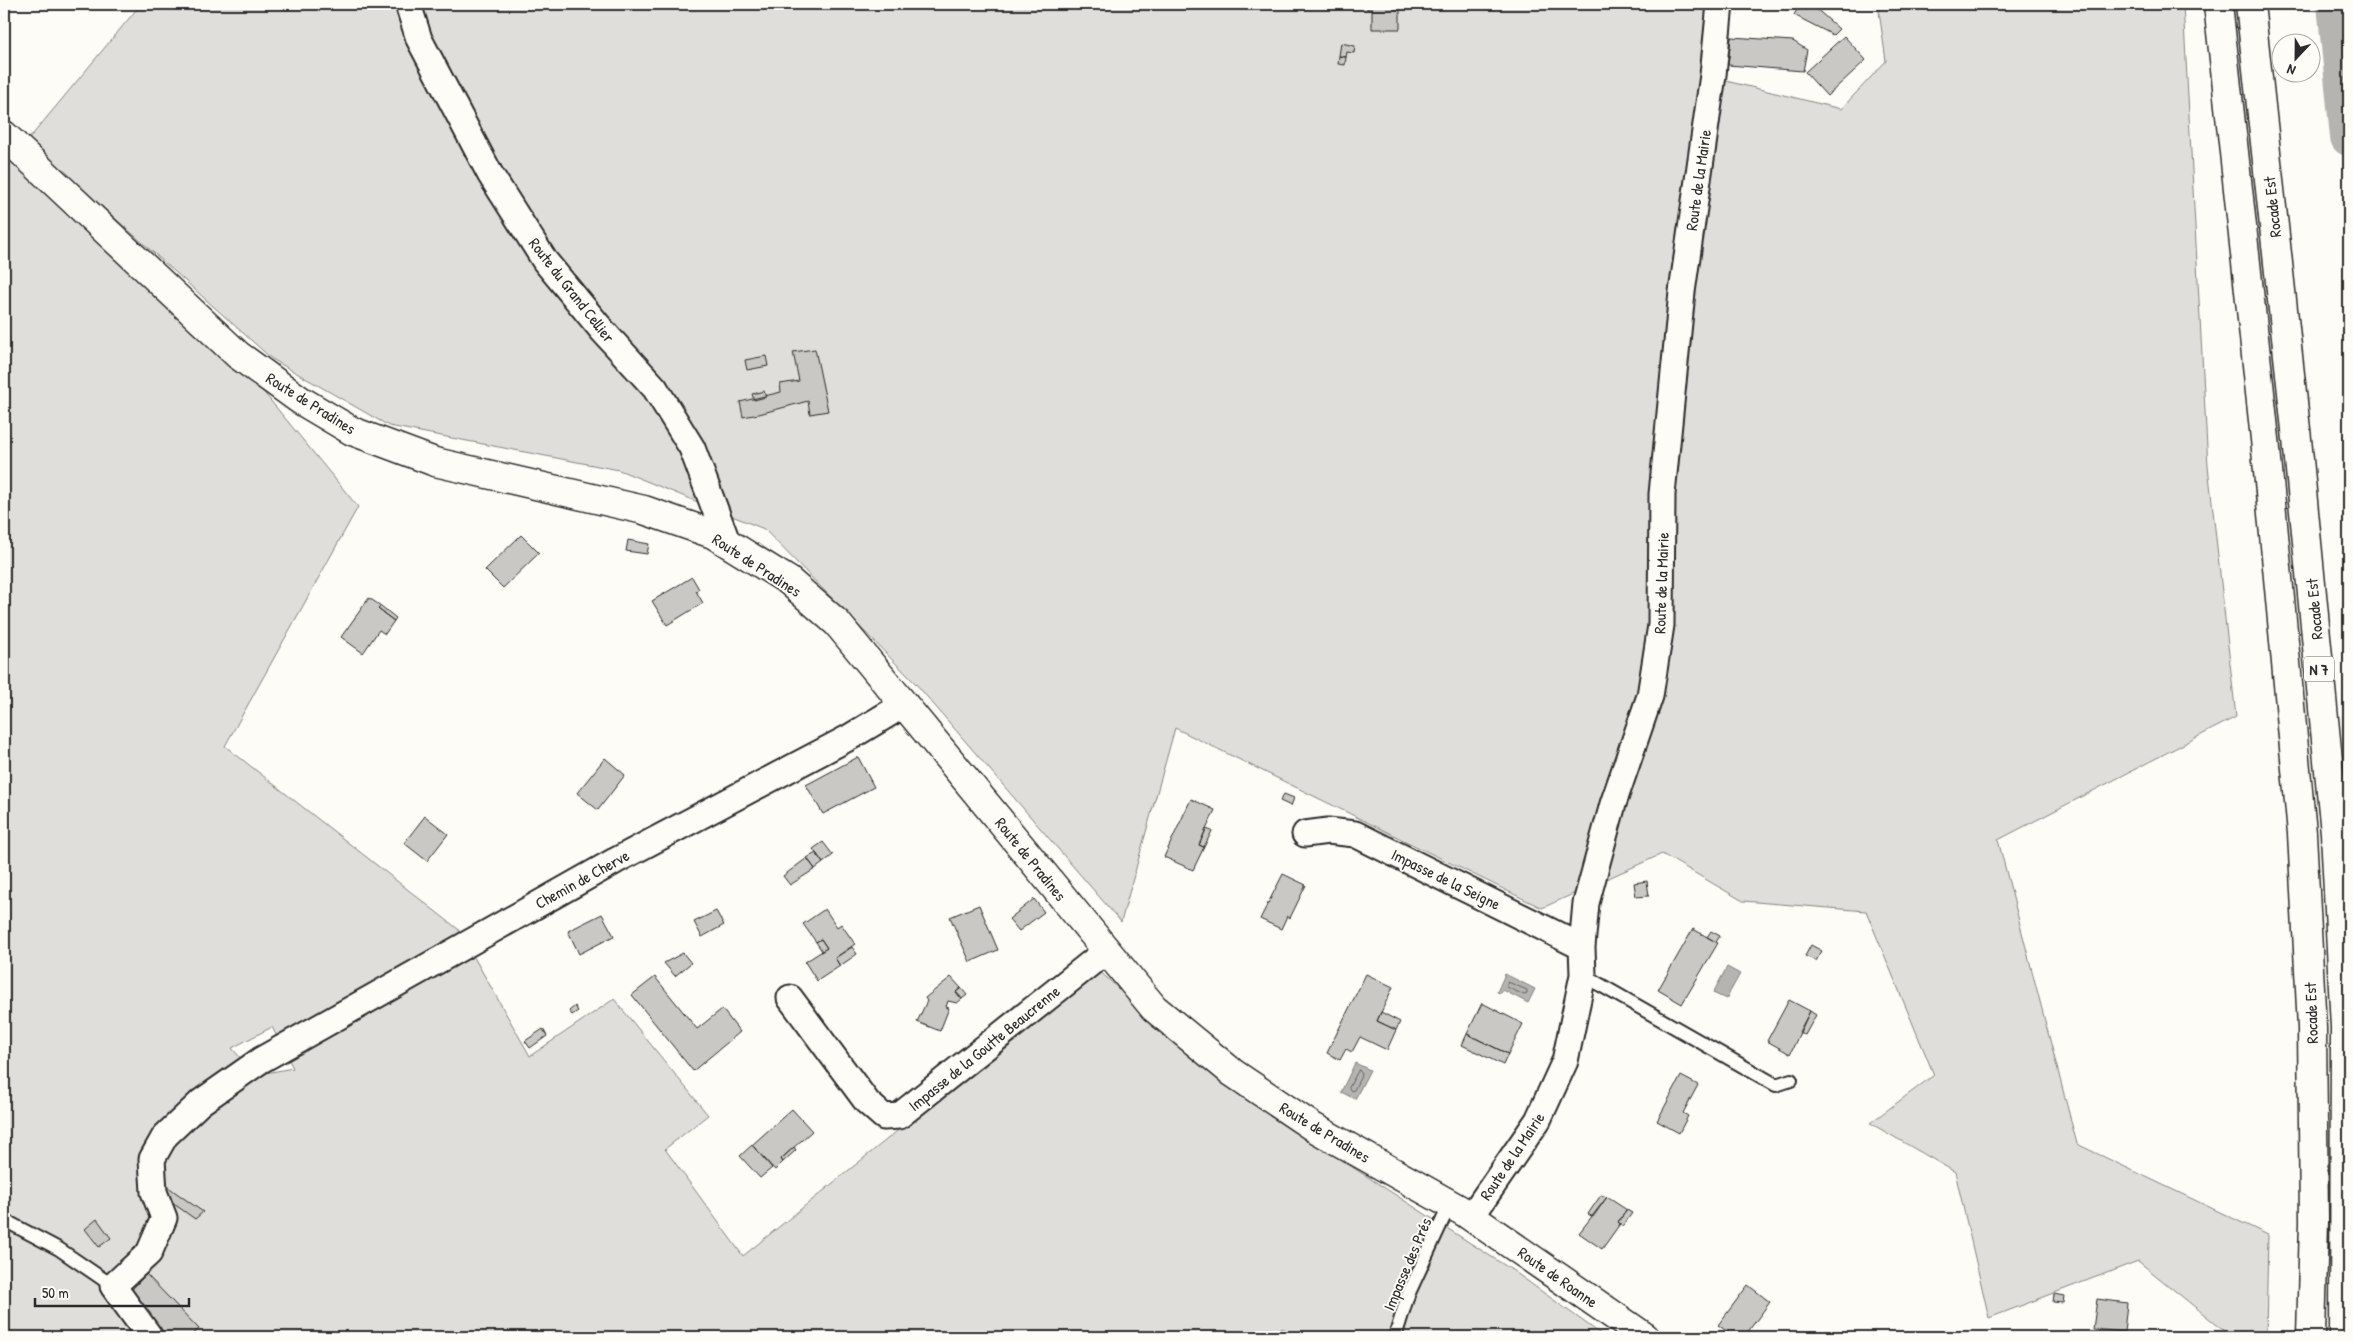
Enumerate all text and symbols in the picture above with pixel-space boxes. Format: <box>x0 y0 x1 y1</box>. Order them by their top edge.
north arrow <box>2270 32 2320 82</box>
text: N <box>2283 60 2298 81</box>
street label: Route de la Mairie <box>1680 128 1716 232</box>
street label: Rocade Est <box>2258 175 2286 239</box>
street label: Route du Grand Cellier <box>524 233 620 347</box>
street label: Route de Pradines <box>262 367 360 439</box>
street label: Route de Pradines <box>708 528 806 602</box>
street label: Route de la Mairie <box>1648 531 1674 634</box>
street label: Rocade Est <box>2300 577 2328 640</box>
road number: N 7 <box>2304 656 2334 682</box>
street label: Route de Pradines <box>990 813 1072 905</box>
street label: Impasse de la Seigne <box>1388 843 1505 915</box>
street label: Chemin de Cherve <box>531 844 633 914</box>
street label: Impasse de la Goutte Beaucrenne <box>904 980 1065 1116</box>
street label: Rocade Est <box>2299 982 2323 1044</box>
street label: Route de Pradines <box>1276 1096 1374 1168</box>
street label: Route de la Mairie <box>1474 1107 1550 1204</box>
street label: Impasse des Prés <box>1378 1214 1436 1314</box>
street label: Route de Roanne <box>1514 1241 1603 1313</box>
scale bar <box>35 1276 189 1308</box>
text: 50 m <box>42 1282 69 1303</box>

